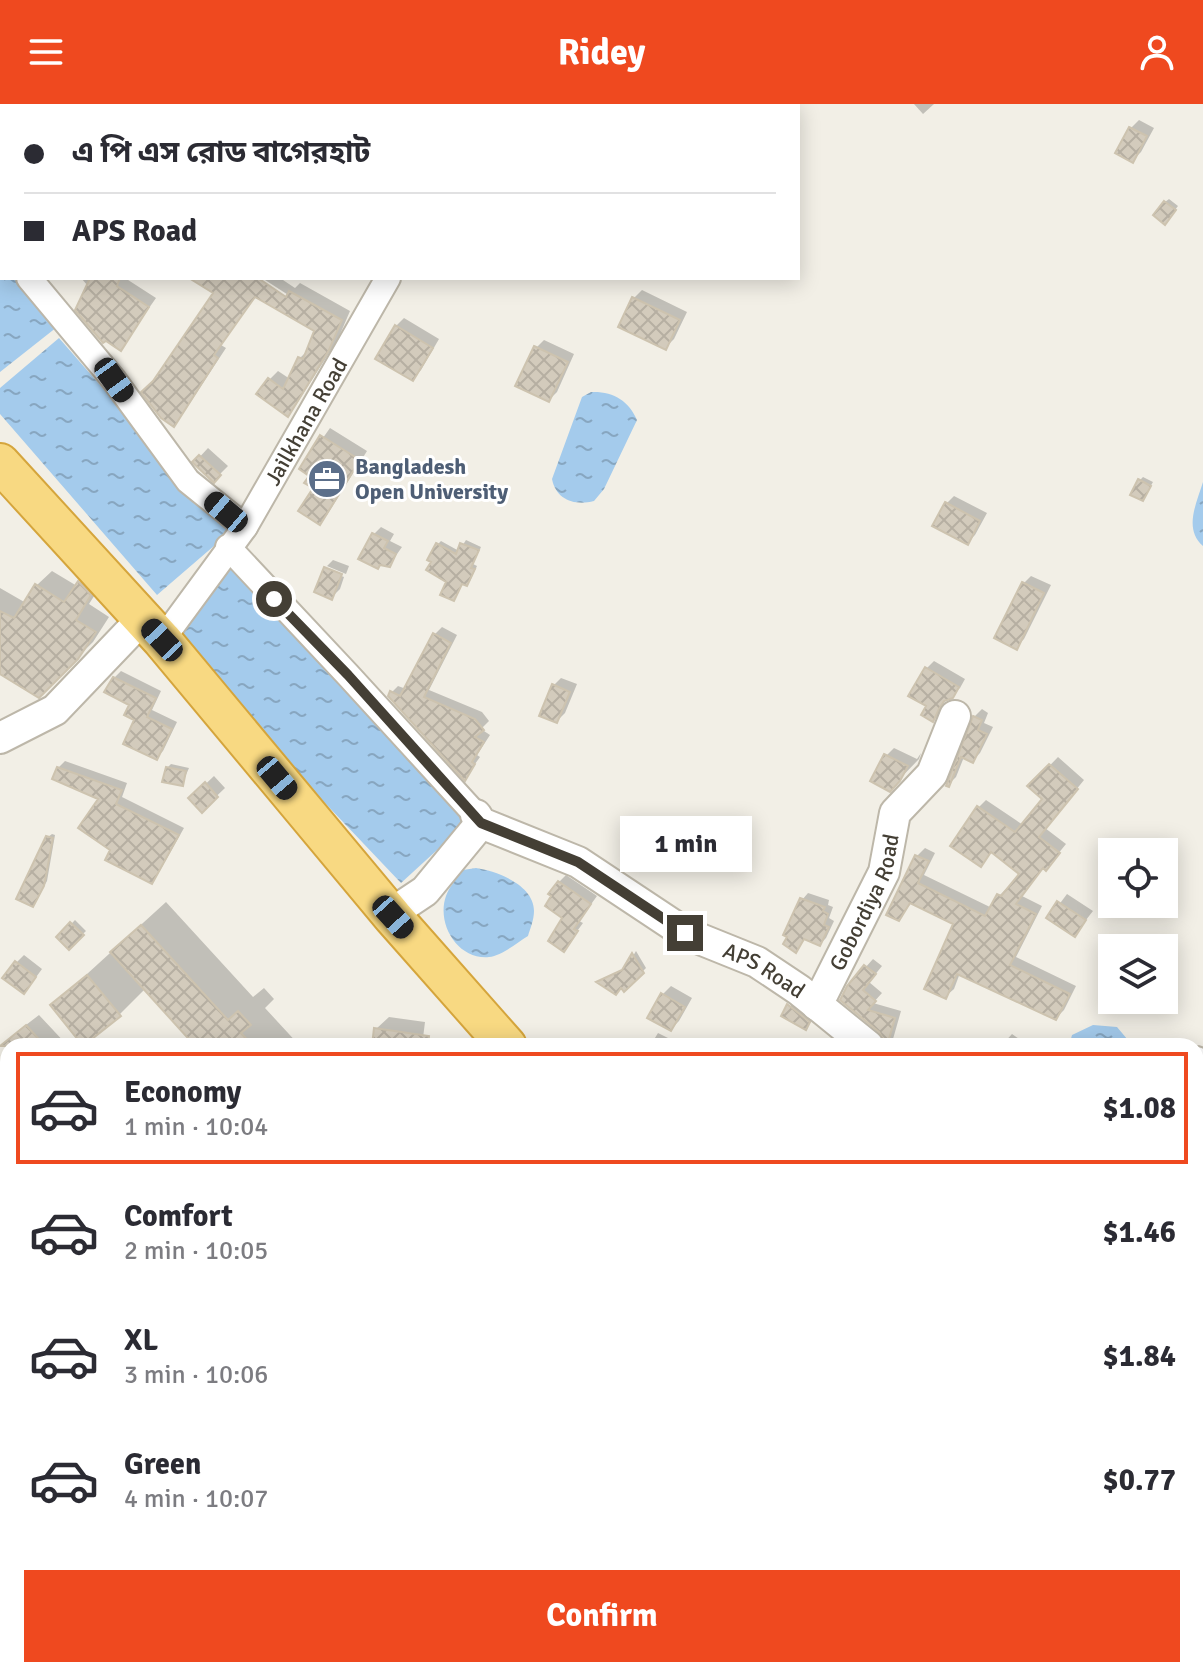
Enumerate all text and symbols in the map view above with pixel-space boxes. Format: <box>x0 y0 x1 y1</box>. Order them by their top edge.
icon: menu <box>24 30 68 74</box>
text: Ridey <box>558 30 645 75</box>
icon: person <box>1135 30 1179 74</box>
text: এ পি এস রোড বাগেরহাট <box>72 134 370 171</box>
text: APS Road <box>72 213 197 250</box>
street label: Jailkhana Road <box>259 353 353 490</box>
car <box>90 354 138 406</box>
place label: Bangladesh Open University <box>355 453 508 505</box>
office icon: Bangladesh Open University <box>306 458 348 500</box>
car <box>200 487 252 537</box>
route start <box>256 581 292 617</box>
car <box>137 614 187 666</box>
car <box>252 752 302 804</box>
callout: 1 min <box>619 817 751 873</box>
text: 1 min <box>655 828 717 860</box>
street label: Gobordiya Road <box>823 832 904 975</box>
map controls <box>1098 838 1178 1014</box>
button: locate <box>1098 838 1178 918</box>
car <box>368 891 418 943</box>
route end <box>667 915 703 951</box>
button: layers <box>1098 934 1178 1014</box>
street label: APS Road <box>719 936 810 1004</box>
icon: car <box>28 1072 100 1144</box>
text: Economy <box>124 1074 241 1111</box>
text: $1.08 <box>1103 1090 1176 1127</box>
text: 1 min · 10:04 <box>124 1111 268 1143</box>
icon: car <box>28 1196 100 1268</box>
text: Comfort <box>124 1198 233 1235</box>
text: $1.46 <box>1103 1214 1176 1251</box>
text: 2 min · 10:05 <box>124 1235 268 1267</box>
icon: car <box>28 1320 100 1392</box>
text: XL <box>124 1322 158 1359</box>
text: $1.84 <box>1103 1338 1176 1375</box>
text: 3 min · 10:06 <box>124 1359 268 1391</box>
icon: car <box>28 1444 100 1516</box>
text: Green <box>124 1446 201 1483</box>
text: $0.77 <box>1103 1462 1176 1499</box>
text: 4 min · 10:07 <box>124 1483 268 1515</box>
button: Confirm <box>24 1570 1180 1662</box>

